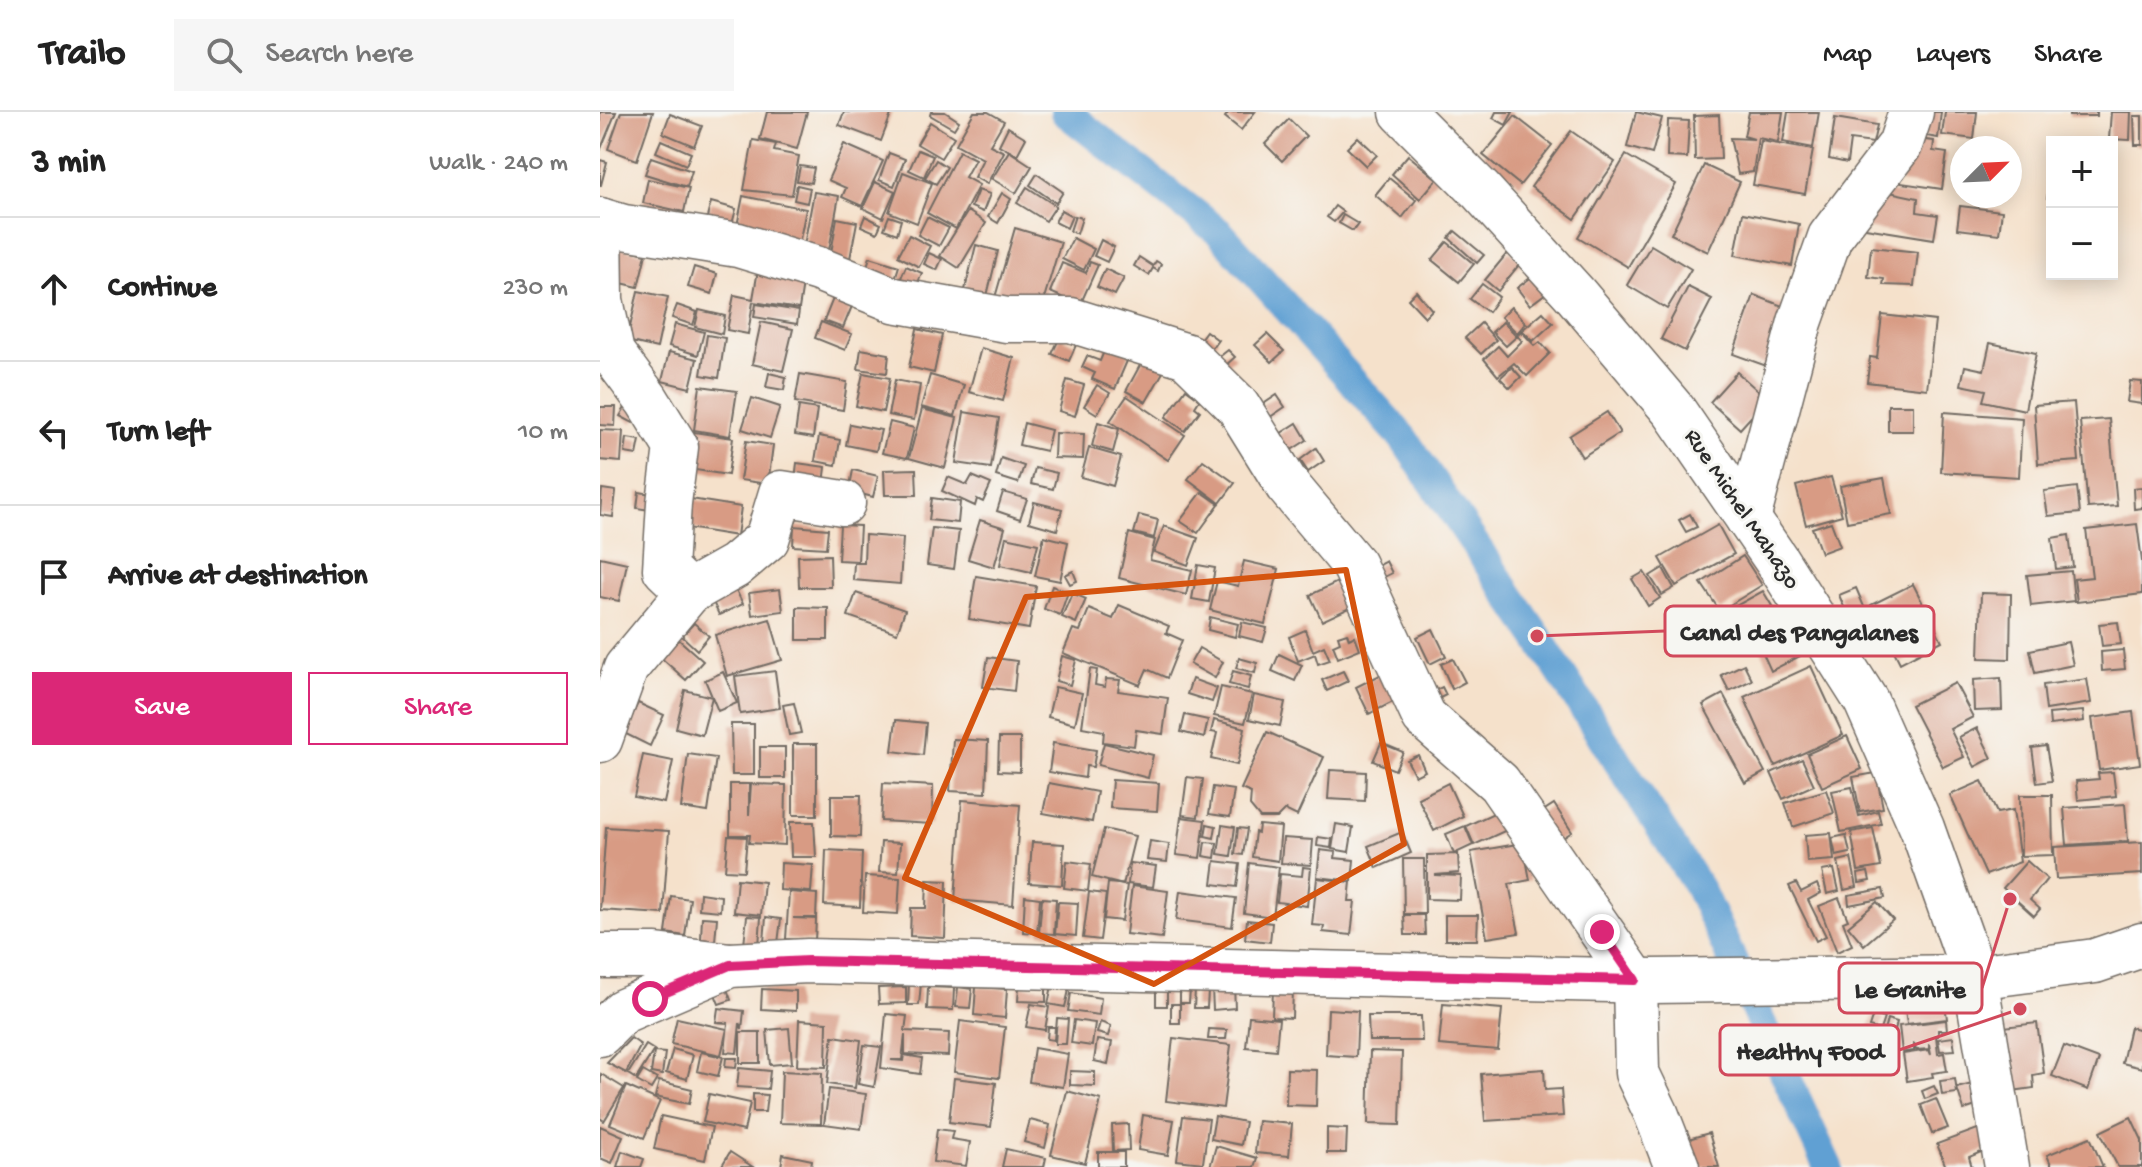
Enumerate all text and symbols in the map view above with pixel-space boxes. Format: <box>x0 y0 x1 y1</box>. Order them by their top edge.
search box <box>174 19 734 91</box>
text: Trailo <box>40 33 126 77</box>
icon: search <box>202 33 246 77</box>
text: Search here <box>266 38 413 73</box>
text: Map <box>1823 39 1872 72</box>
text: Layers <box>1916 39 1990 72</box>
text: Share <box>2034 39 2102 72</box>
north arrow <box>1950 136 2022 208</box>
map controls <box>2046 136 2118 280</box>
button: + <box>2046 136 2118 208</box>
text: 3 min <box>32 144 105 184</box>
text: Walk · 240 m <box>429 149 568 180</box>
button: − <box>2046 208 2118 280</box>
icon: ahead <box>32 267 76 311</box>
text: Continue <box>108 272 217 307</box>
text: 230 m <box>502 274 568 305</box>
icon: left <box>32 411 76 455</box>
text: Turn left <box>108 416 209 451</box>
text: 10 m <box>518 418 568 449</box>
street label: Rue Michel Mahazo <box>1677 424 1805 596</box>
icon: arrive <box>32 555 76 599</box>
text: Arrive at destination <box>108 560 368 595</box>
callout: Canal des Pangalanes <box>1665 606 1934 656</box>
text: Canal des Pangalanes <box>1680 620 1919 651</box>
button: Save <box>32 672 292 745</box>
button: Share <box>308 672 568 745</box>
route end <box>1584 914 1620 950</box>
callout: Le Granite <box>1839 963 1982 1013</box>
text: Le Granite <box>1854 977 1967 1008</box>
route start <box>632 981 668 1017</box>
callout: Healthy Food <box>1720 1025 1899 1075</box>
text: Healthy Food <box>1736 1039 1887 1070</box>

